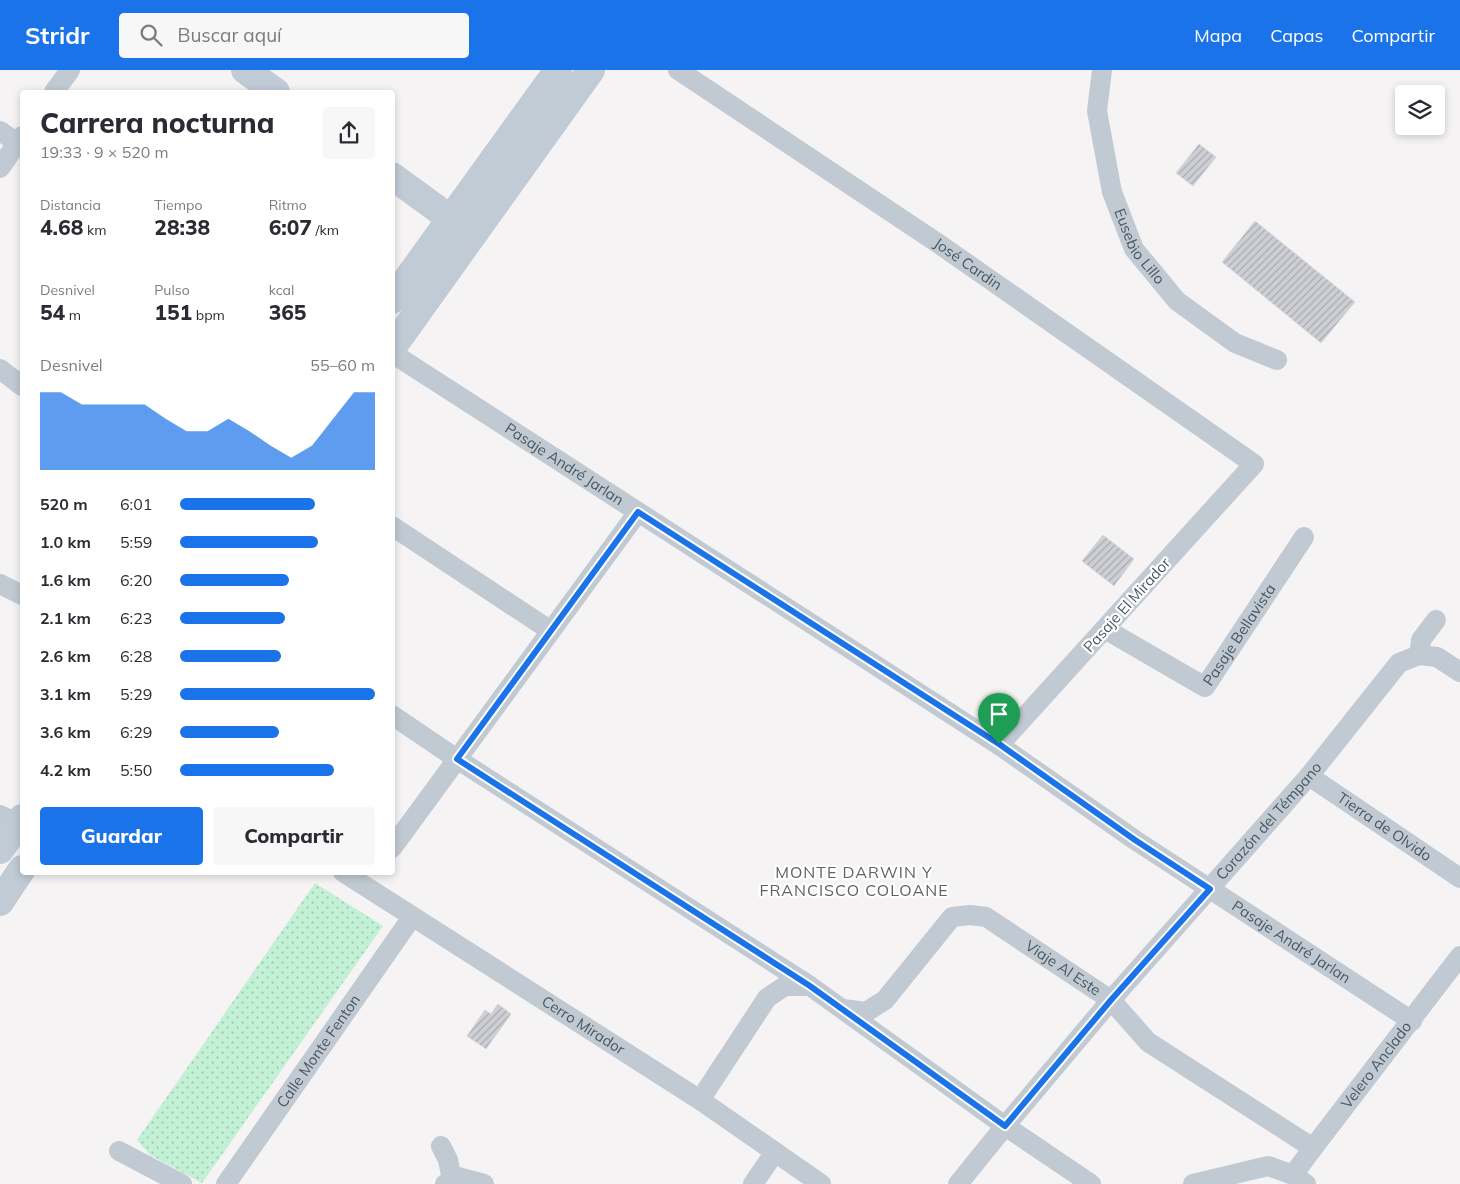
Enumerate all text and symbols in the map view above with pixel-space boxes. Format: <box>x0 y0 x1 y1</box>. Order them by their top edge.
search box <box>119 13 469 58</box>
text: Stridr <box>25 20 89 50</box>
icon: search <box>137 21 165 49</box>
text: Buscar aquí <box>177 23 282 47</box>
text: Mapa <box>1194 24 1242 47</box>
text: Capas <box>1270 24 1324 47</box>
text: Compartir <box>1352 24 1435 47</box>
map controls <box>1395 85 1445 135</box>
button: layers <box>1395 85 1445 135</box>
text: Carrera nocturna <box>40 105 274 140</box>
button: share <box>323 107 375 159</box>
text: 19:33 · 9 × 520 m <box>40 142 169 162</box>
text: Distancia <box>40 196 101 214</box>
text: Tiempo <box>154 196 202 214</box>
text: Ritmo <box>269 196 307 214</box>
street label: Eusebio Lillo <box>1110 206 1169 288</box>
text: 4.68 <box>40 214 83 240</box>
text: 28:38 <box>154 214 210 240</box>
text: 6:07 <box>269 214 312 240</box>
text: km <box>83 221 106 239</box>
text: /km <box>312 221 339 239</box>
street label: José Cardin <box>931 233 1006 294</box>
text: Desnivel <box>40 281 95 299</box>
text: Pulso <box>154 281 190 299</box>
text: kcal <box>269 281 294 299</box>
text: 54 <box>40 299 65 325</box>
text: 151 <box>154 299 192 325</box>
text: 365 <box>269 299 306 325</box>
text: m <box>65 306 81 324</box>
text: bpm <box>192 306 225 324</box>
text: Desnivel <box>40 355 103 375</box>
text: 55–60 m <box>310 355 375 375</box>
street label: Pasaje André Jarlan <box>502 418 627 509</box>
text: 520 m <box>40 494 88 514</box>
text: 6:01 <box>120 494 152 514</box>
text: 1.0 km <box>40 532 91 552</box>
text: 5:59 <box>120 532 152 552</box>
street label: Pasaje El Mirador <box>1079 553 1174 656</box>
text: 1.6 km <box>40 570 91 590</box>
text: 6:20 <box>120 570 152 590</box>
street label: Pasaje Bellavista <box>1198 580 1279 689</box>
text: 2.1 km <box>40 608 91 628</box>
text: 6:23 <box>120 608 152 628</box>
text: 2.6 km <box>40 646 91 666</box>
text: 6:28 <box>120 646 152 666</box>
text: 3.1 km <box>40 684 91 704</box>
text: 5:29 <box>120 684 152 704</box>
pin <box>978 693 1020 744</box>
icon: arrive <box>985 700 1013 728</box>
text: 3.6 km <box>40 722 91 742</box>
text: 6:29 <box>120 722 152 742</box>
street label: Corazón del Témpano <box>1212 758 1326 884</box>
text: 4.2 km <box>40 760 91 780</box>
text: 5:50 <box>120 760 152 780</box>
street label: Tierra de Olvido <box>1334 788 1436 865</box>
button: Guardar <box>40 807 203 865</box>
button: Compartir <box>213 807 375 865</box>
district label: MONTE DARWIN Y FRANCISCO COLOANE <box>759 862 949 900</box>
street label: Pasaje André Jarlan <box>1229 896 1354 987</box>
street label: Viaje Al Este <box>1022 936 1105 1000</box>
street label: Calle Monte Fenton <box>272 991 364 1111</box>
street label: Cerro Mirador <box>538 991 629 1059</box>
street label: Velero Anclado <box>1337 1017 1415 1112</box>

